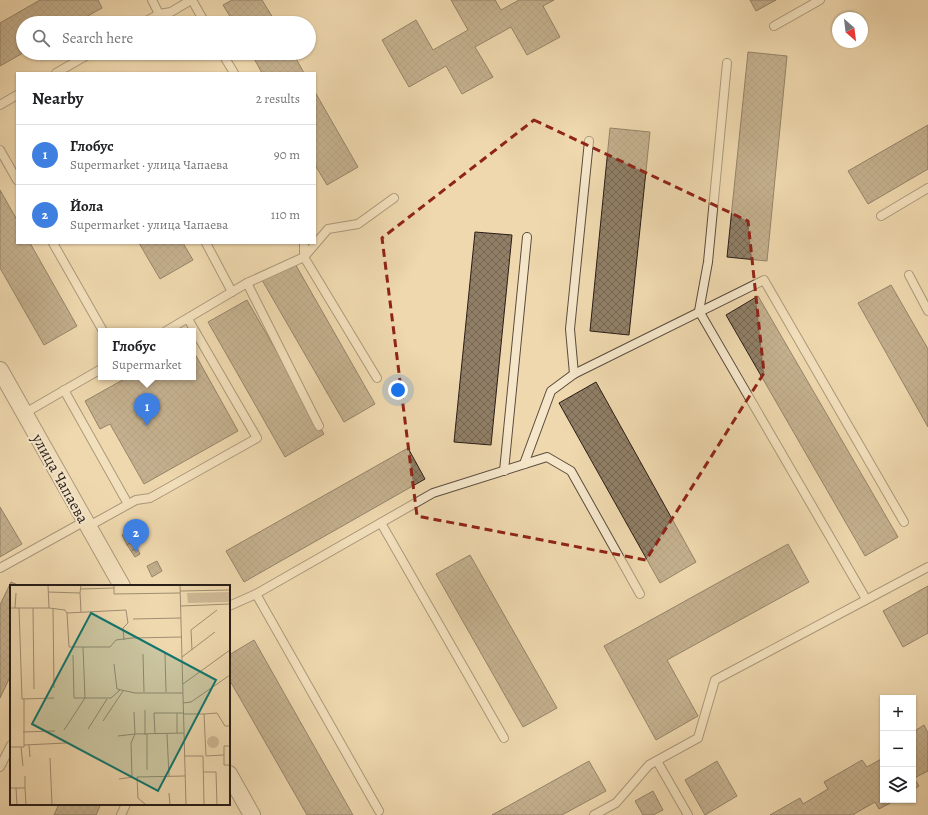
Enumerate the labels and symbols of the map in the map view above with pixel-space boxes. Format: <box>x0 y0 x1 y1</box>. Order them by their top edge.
north arrow <box>832 12 868 48</box>
your location <box>388 380 408 400</box>
pin: 1 <box>134 393 160 426</box>
street label: улица Чапаева <box>26 429 94 528</box>
pin: 2 <box>123 519 149 552</box>
inset map <box>10 585 230 805</box>

